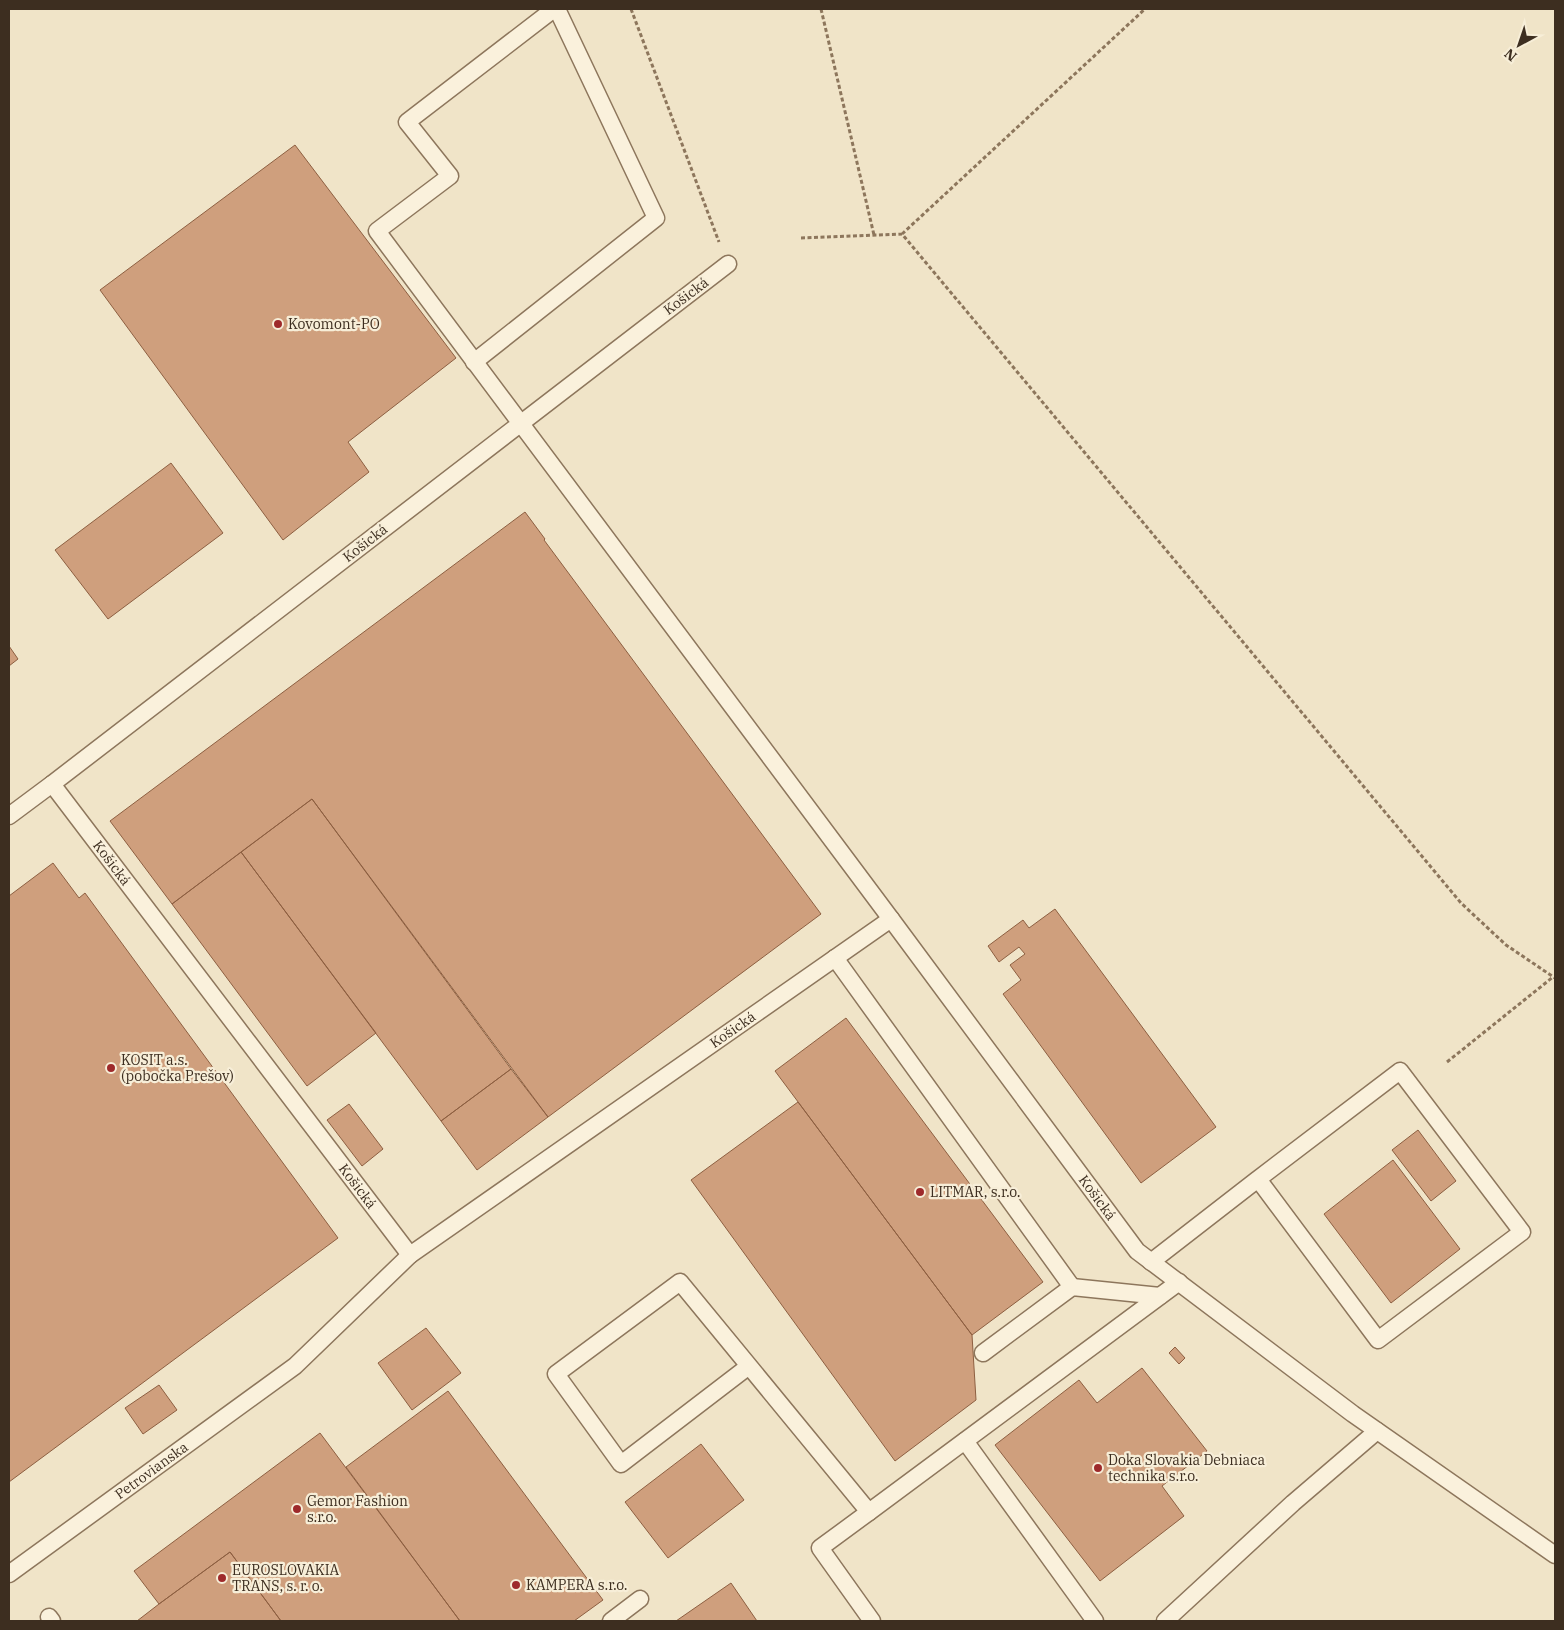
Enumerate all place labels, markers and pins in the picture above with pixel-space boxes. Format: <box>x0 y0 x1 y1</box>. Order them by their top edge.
place label: Kovomont-PO <box>288 315 380 333</box>
marker: Kovomont-PO <box>272 318 284 330</box>
place label: KOSIT a.s. (pobočka Prešov) <box>121 1051 234 1085</box>
marker: KOSIT a.s. (pobočka Prešov) <box>105 1062 117 1074</box>
place label: LITMAR, s.r.o. <box>930 1183 1020 1201</box>
marker: LITMAR, s.r.o. <box>914 1186 926 1198</box>
place label: Doka Slovakia Debniaca technika s.r.o. <box>1108 1451 1265 1485</box>
marker: Doka Slovakia Debniaca technika s.r.o. <box>1092 1462 1104 1474</box>
place label: Gemor Fashion s.r.o. <box>307 1492 408 1526</box>
marker: Gemor Fashion s.r.o. <box>291 1503 303 1515</box>
place label: EUROSLOVAKIA TRANS, s. r. o. <box>232 1561 340 1595</box>
marker: EUROSLOVAKIA TRANS, s. r. o. <box>216 1572 228 1584</box>
place label: KAMPERA s.r.o. <box>526 1576 628 1594</box>
marker: KAMPERA s.r.o. <box>510 1579 522 1591</box>

